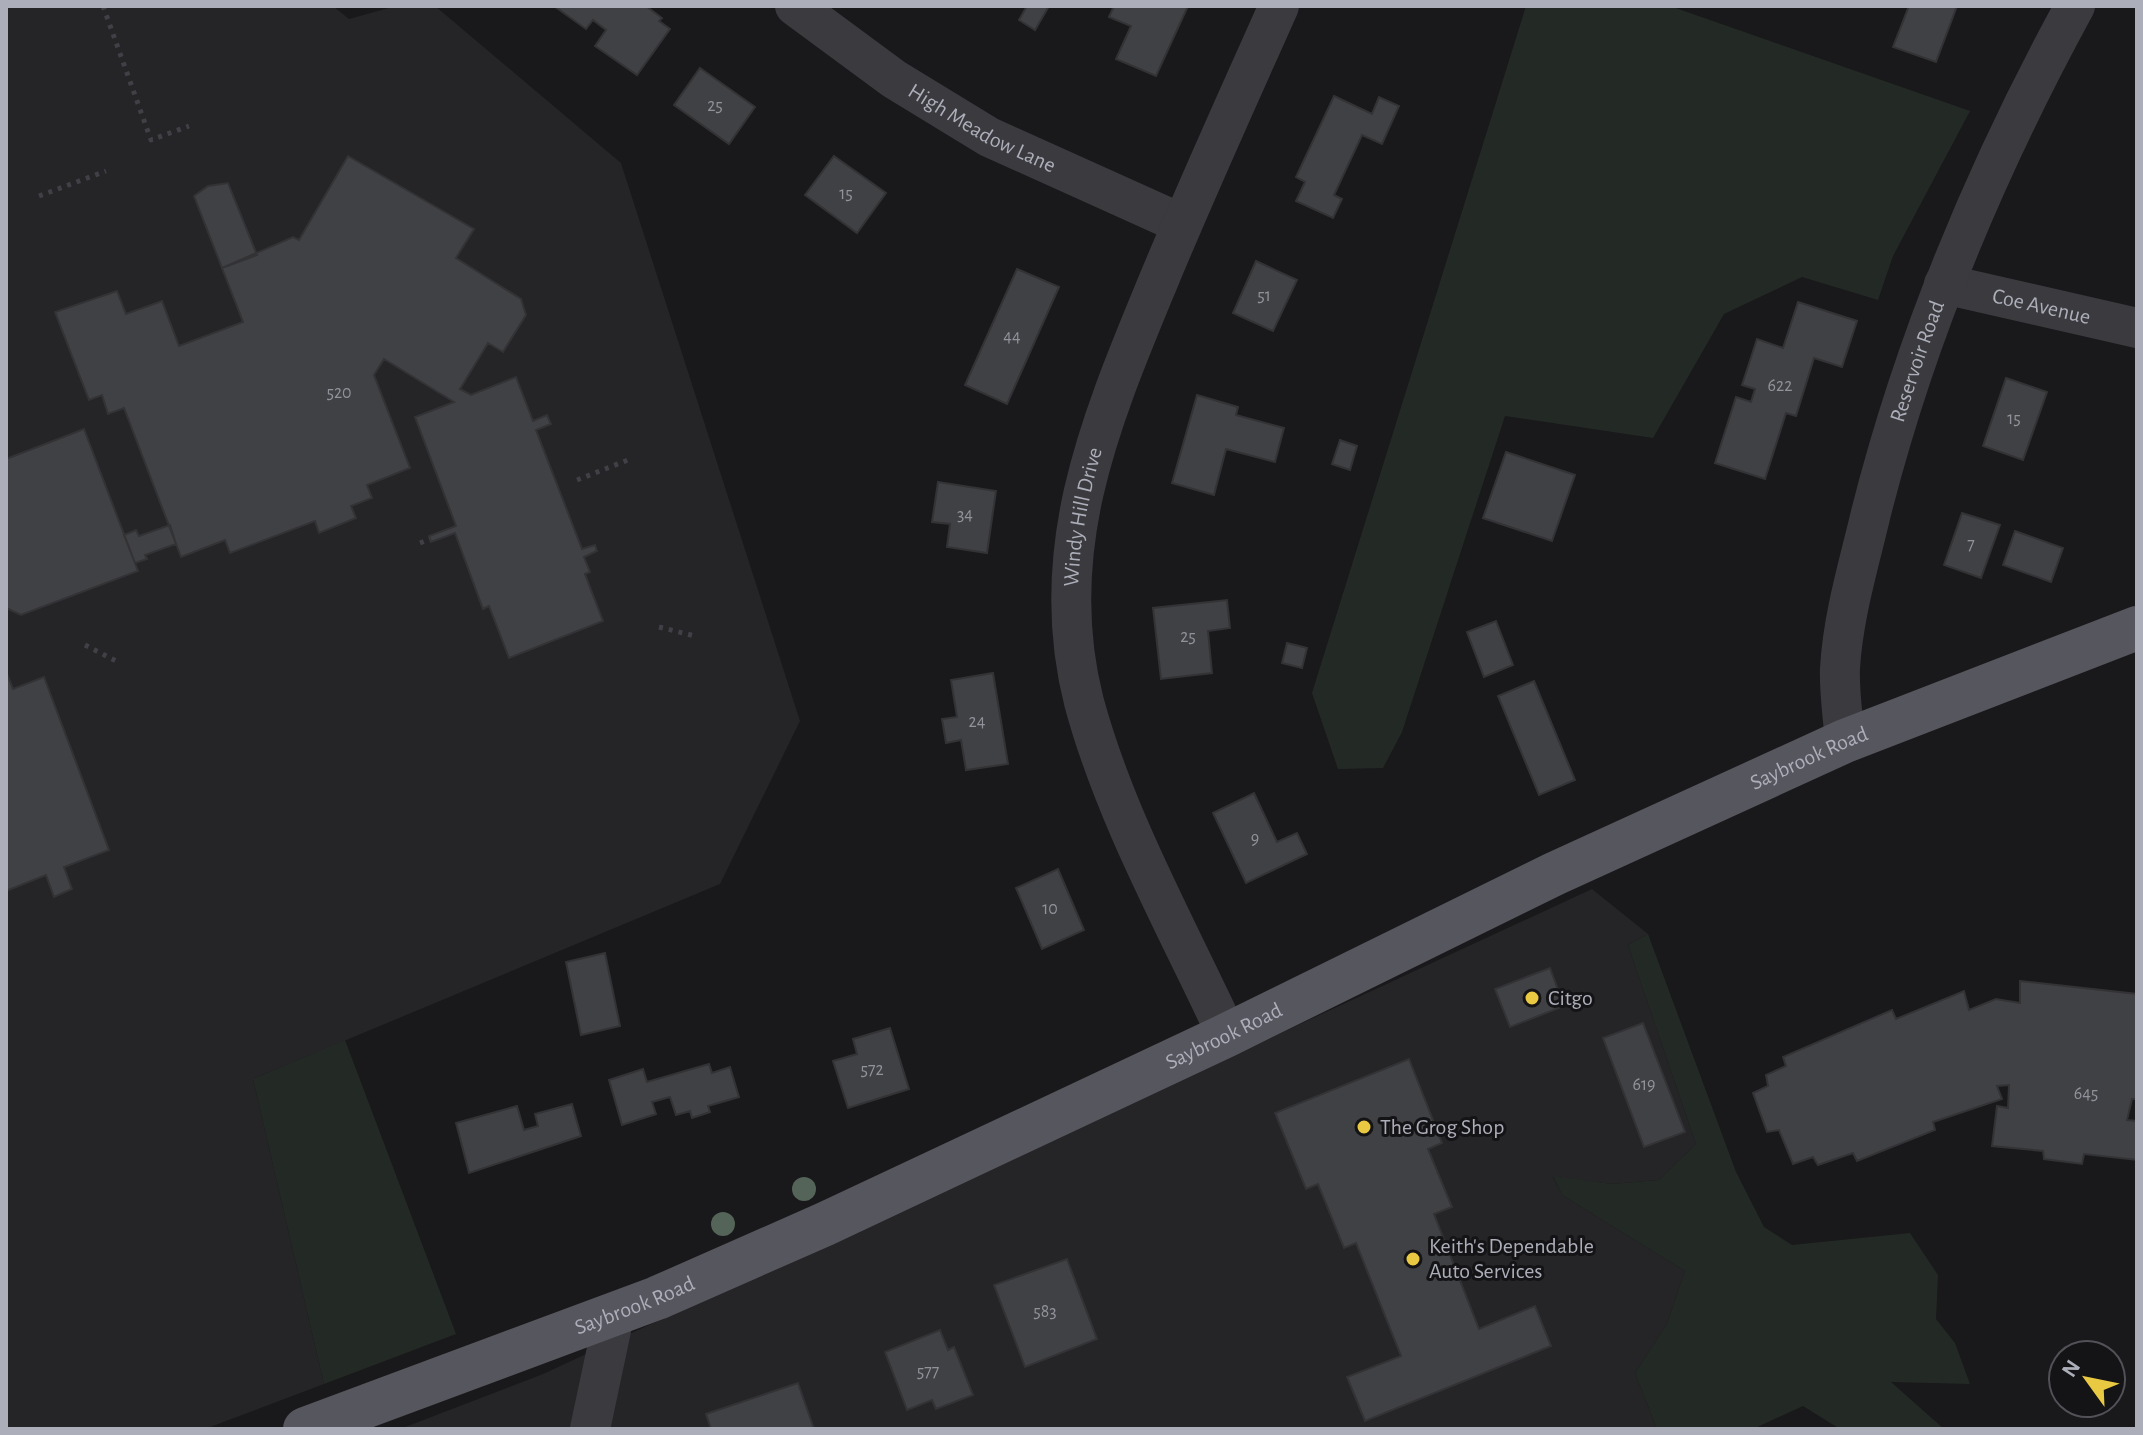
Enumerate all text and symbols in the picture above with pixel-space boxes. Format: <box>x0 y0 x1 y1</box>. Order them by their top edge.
street label: High Meadow Lane <box>904 79 1059 177</box>
house number: 25 <box>707 97 723 115</box>
house number: 15 <box>839 185 853 203</box>
street label: Coe Avenue <box>1990 284 2093 328</box>
house number: 51 <box>1257 287 1271 305</box>
street label: Reservoir Road <box>1886 298 1948 425</box>
house number: 44 <box>1003 328 1021 346</box>
house number: 622 <box>1768 377 1792 395</box>
house number: 520 <box>326 384 352 402</box>
house number: 15 <box>2007 410 2021 428</box>
street label: Windy Hill Drive <box>1060 445 1106 587</box>
house number: 34 <box>957 506 973 524</box>
house number: 7 <box>1967 536 1975 554</box>
house number: 25 <box>1180 628 1196 646</box>
house number: 24 <box>969 713 986 731</box>
street label: Saybrook Road <box>1747 722 1871 794</box>
house number: 9 <box>1251 830 1259 848</box>
house number: 10 <box>1042 900 1058 918</box>
place label: Citgo <box>1548 987 1593 1009</box>
marker: Citgo <box>1523 989 1541 1007</box>
street label: Saybrook Road <box>1162 999 1286 1073</box>
house number: 572 <box>860 1061 884 1079</box>
house number: 619 <box>1632 1076 1656 1094</box>
house number: 645 <box>2074 1085 2098 1103</box>
place label: The Grog Shop <box>1380 1116 1504 1138</box>
marker: The Grog Shop <box>1355 1118 1373 1136</box>
place label: Keith's Dependable Auto Services <box>1429 1235 1594 1282</box>
marker: Keith's Dependable Auto Services <box>1404 1250 1422 1268</box>
street label: Saybrook Road <box>572 1272 698 1339</box>
house number: 583 <box>1033 1303 1057 1321</box>
north arrow <box>2047 1339 2127 1419</box>
text: N <box>2058 1356 2084 1381</box>
house number: 577 <box>917 1363 939 1381</box>

